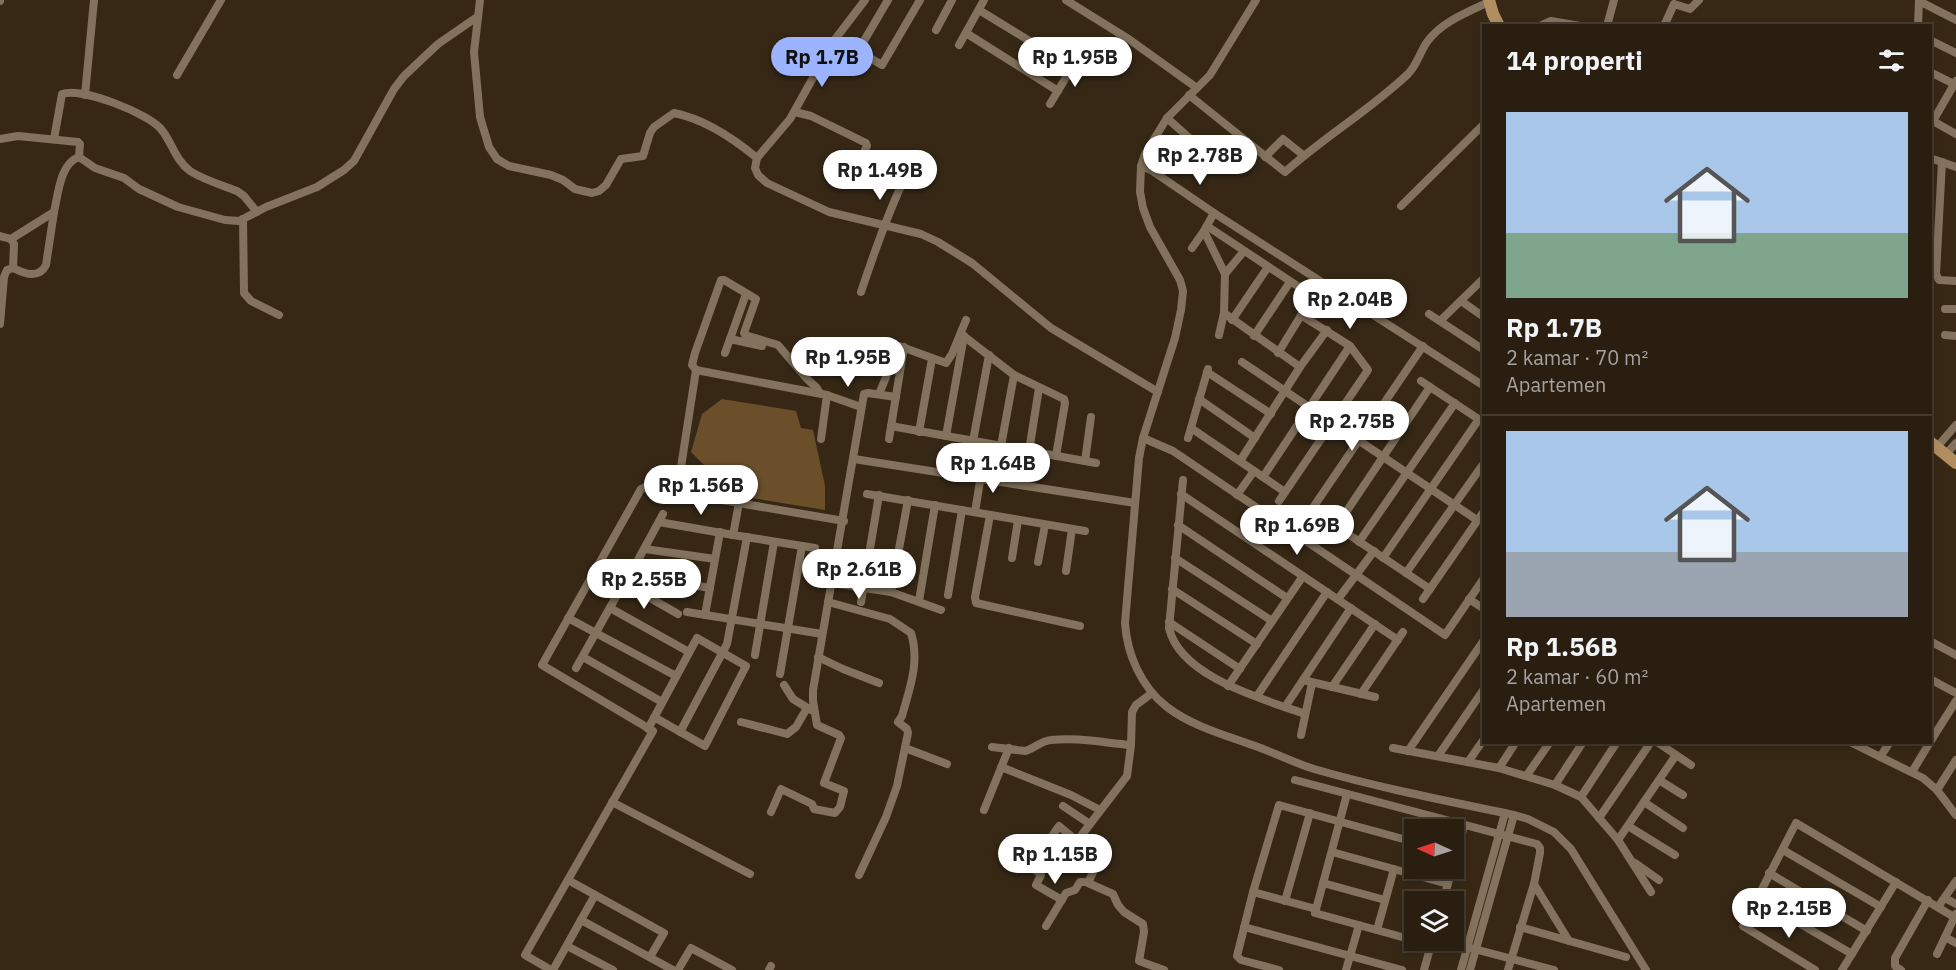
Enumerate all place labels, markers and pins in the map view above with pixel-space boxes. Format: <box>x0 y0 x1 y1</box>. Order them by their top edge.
pin: Rp 1.7B <box>767 37 877 88</box>
pin: Rp 1.95B <box>1013 37 1137 88</box>
pin: Rp 2.78B <box>1138 135 1262 186</box>
pin: Rp 1.49B <box>818 150 942 201</box>
pin: Rp 2.04B <box>1288 279 1412 330</box>
pin: Rp 1.95B <box>786 337 910 388</box>
pin: Rp 2.75B <box>1290 401 1414 452</box>
pin: Rp 1.64B <box>931 443 1055 494</box>
pin: Rp 1.56B <box>639 465 763 516</box>
pin: Rp 1.69B <box>1235 505 1359 556</box>
pin: Rp 2.61B <box>797 549 921 600</box>
pin: Rp 2.55B <box>582 559 706 610</box>
pin: Rp 1.15B <box>993 834 1117 885</box>
pin: Rp 2.15B <box>1727 888 1851 939</box>

